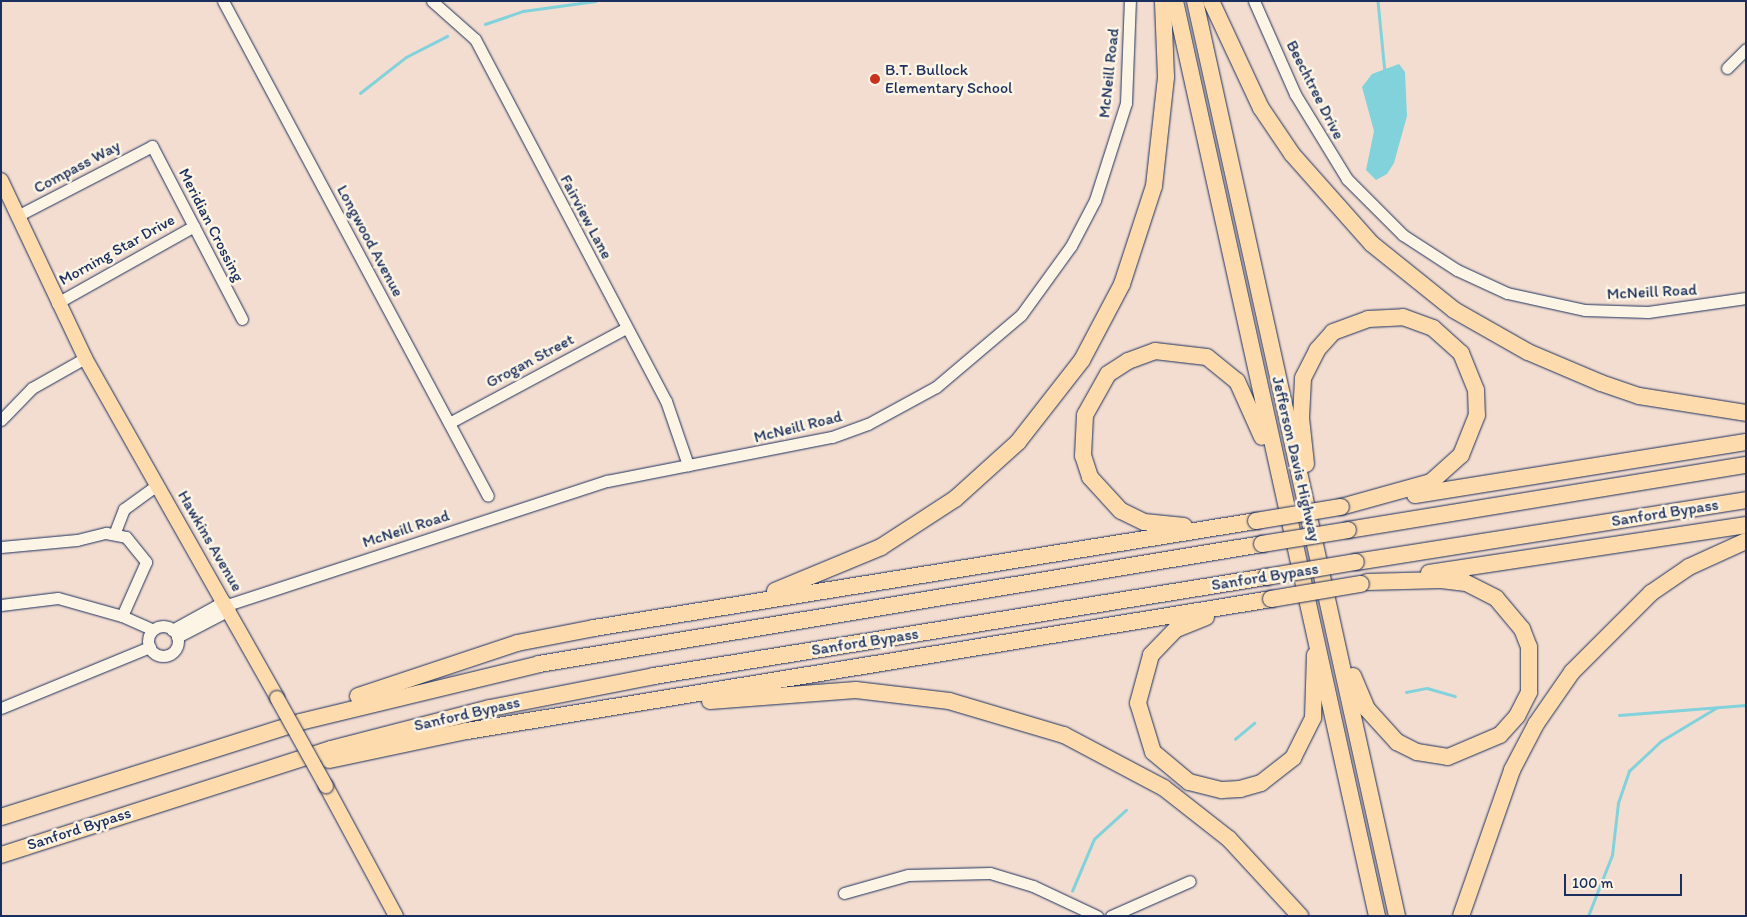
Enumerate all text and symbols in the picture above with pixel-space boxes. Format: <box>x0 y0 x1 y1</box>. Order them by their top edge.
street label: McNeill Road <box>1095 27 1123 119</box>
street label: Beechtree Drive <box>1282 37 1348 143</box>
place label: B.T. Bullock Elementary School <box>885 60 1013 98</box>
marker: B.T. Bullock Elementary School <box>869 73 881 85</box>
street label: Compass Way <box>31 136 123 198</box>
street label: Meridian Crossing <box>174 165 248 285</box>
street label: Fairview Lane <box>556 171 616 263</box>
street label: Longwood Avenue <box>333 182 407 300</box>
street label: Morning Star Drive <box>56 210 178 290</box>
street label: McNeill Road <box>1607 280 1697 304</box>
street label: Grogan Street <box>483 330 577 392</box>
street label: Jefferson Davis Highway <box>1268 375 1324 543</box>
street label: McNeill Road <box>752 407 844 447</box>
street label: Hawkins Avenue <box>174 488 246 594</box>
street label: Sanford Bypass <box>1610 495 1720 531</box>
street label: McNeill Road <box>360 506 452 552</box>
street label: Sanford Bypass <box>1210 559 1320 595</box>
street label: Sanford Bypass <box>810 624 920 660</box>
street label: Sanford Bypass <box>412 693 522 735</box>
street label: Sanford Bypass <box>25 803 133 855</box>
scale bar <box>1567 864 1684 896</box>
text: 100 m <box>1572 874 1613 892</box>

